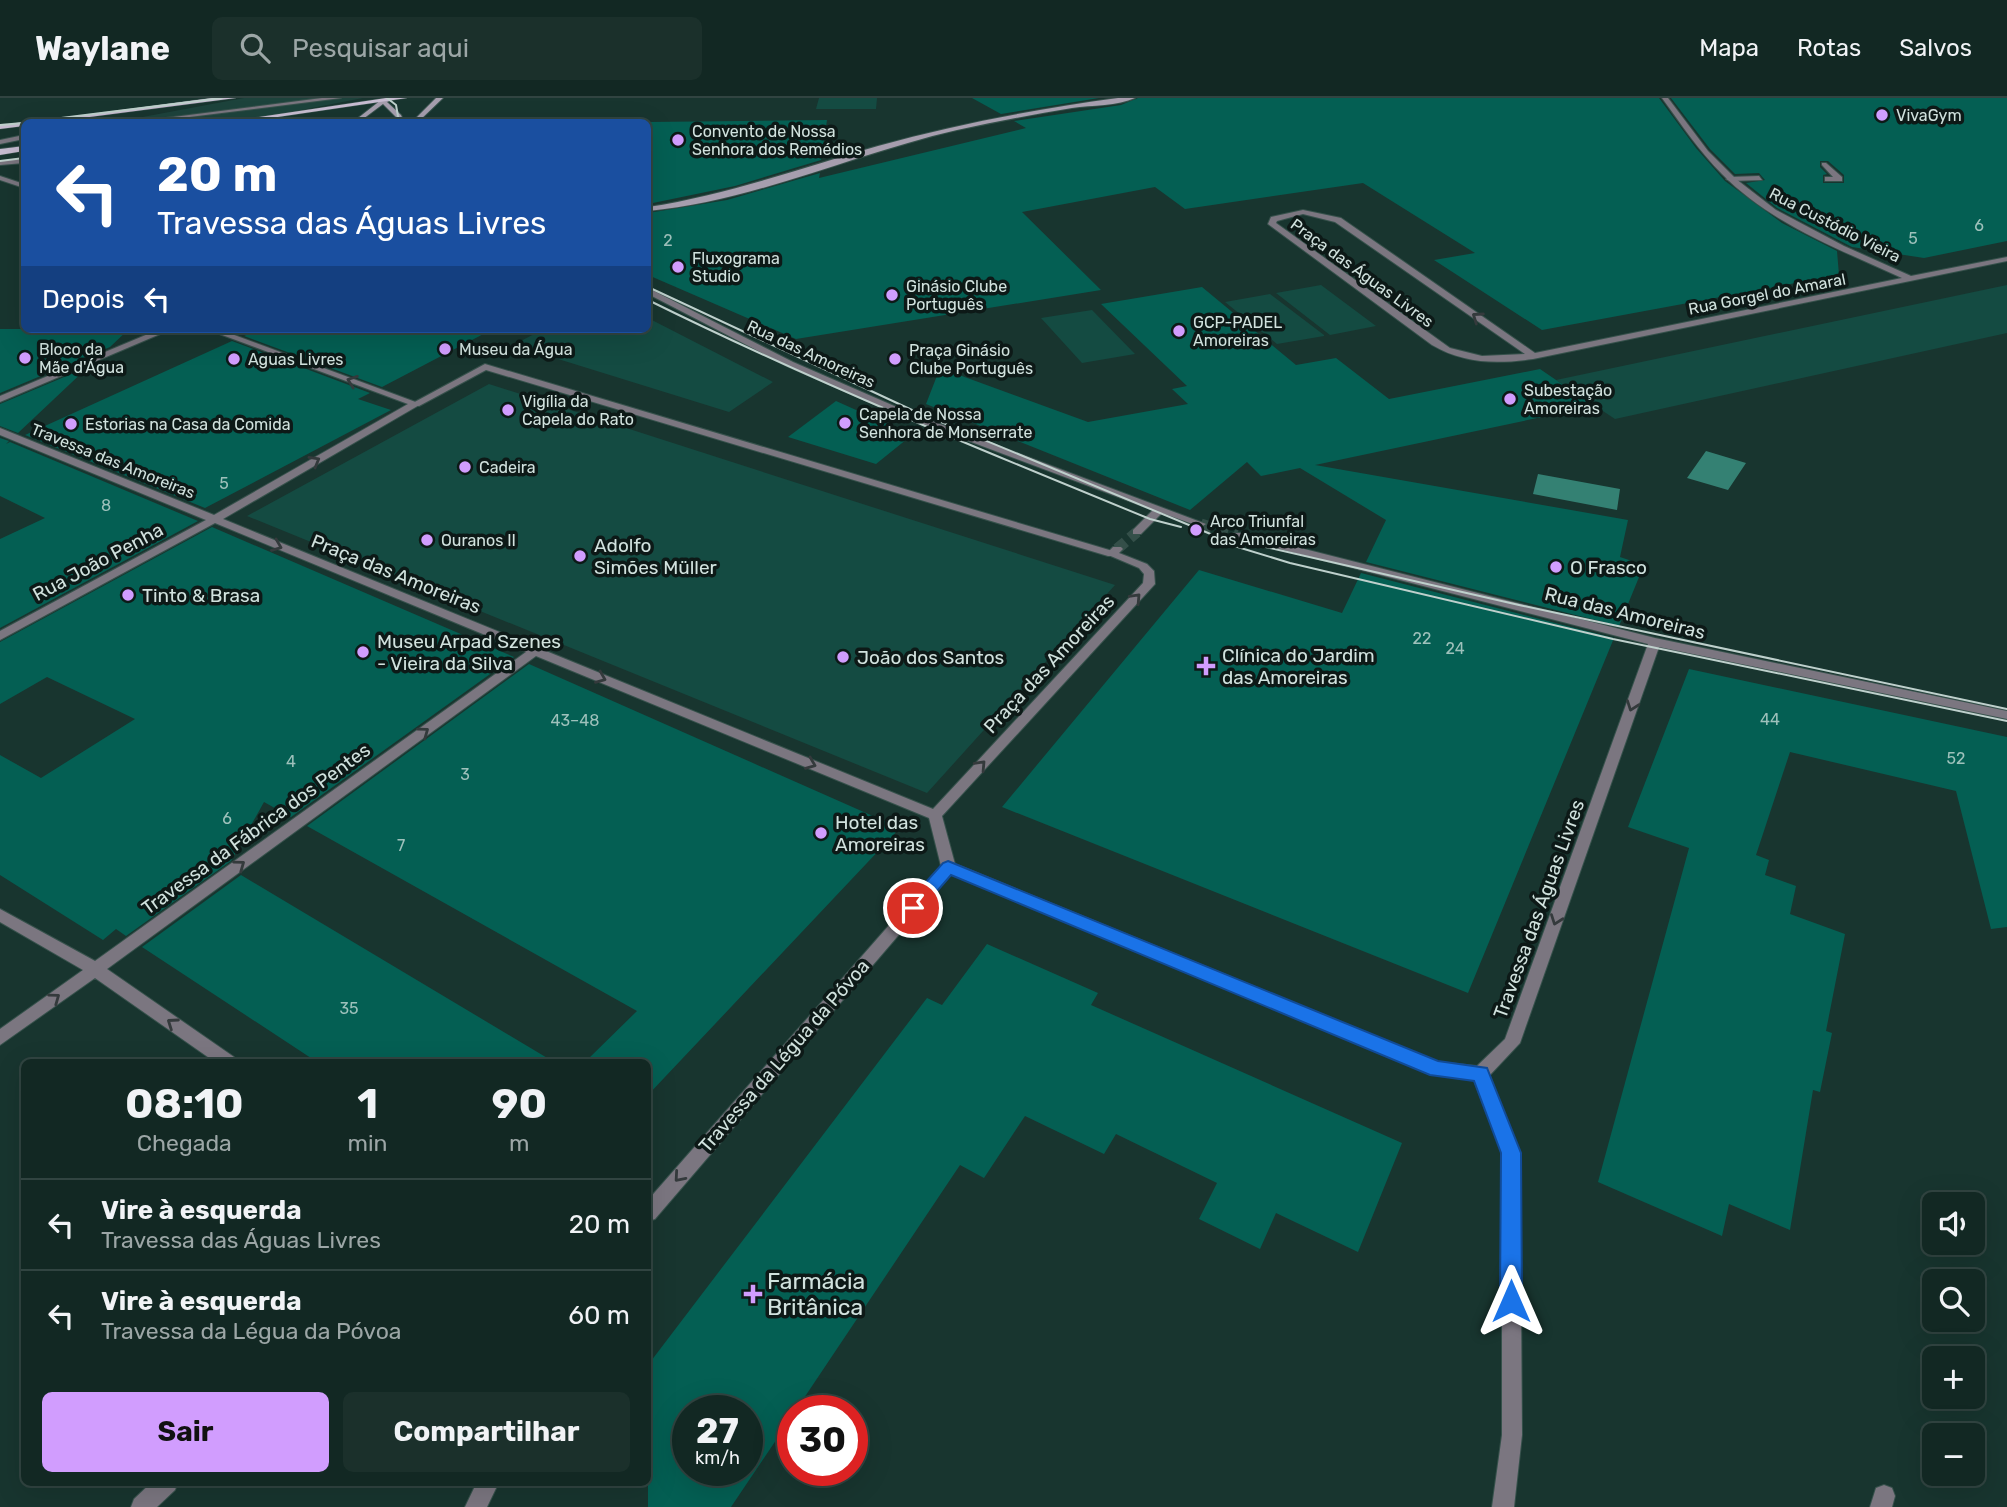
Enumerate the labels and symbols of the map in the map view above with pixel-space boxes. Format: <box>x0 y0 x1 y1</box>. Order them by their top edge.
place label: VivaGym <box>1896 106 1962 125</box>
marker: VivaGym <box>1874 107 1890 123</box>
place label: Convento de Nossa Senhora dos Remédios <box>692 122 862 159</box>
marker: Convento de Nossa Senhora dos Remédios <box>670 132 686 148</box>
street label: Rua Custódio Vieira <box>1766 184 1904 266</box>
street label: Praça das Águas Livres <box>1287 215 1437 331</box>
house number: 6 <box>1974 216 1984 235</box>
house number: 5 <box>1908 229 1918 248</box>
house number: 2 <box>663 231 673 250</box>
place label: Fluxograma Studio <box>692 249 780 286</box>
marker: Fluxograma Studio <box>670 259 686 275</box>
street label: Rua Gorgel do Amaral <box>1687 269 1847 319</box>
place label: Ginásio Clube Português <box>906 277 1007 314</box>
marker: Ginásio Clube Português <box>884 287 900 303</box>
place label: GCP-PADEL Amoreiras <box>1193 313 1282 350</box>
one-way arrow <box>1472 313 1485 325</box>
street label: Rua das Amoreiras <box>744 316 878 392</box>
marker: GCP-PADEL Amoreiras <box>1171 323 1187 339</box>
place label: Bloco da Mãe d'Água <box>39 340 124 377</box>
place label: Museu da Água <box>459 340 573 359</box>
marker: Museu da Água <box>437 341 453 357</box>
place label: Praça Ginásio Clube Português <box>909 341 1033 378</box>
marker: Bloco da Mãe d'Água <box>17 350 33 366</box>
place label: Aguas Livres <box>248 350 344 369</box>
marker: Aguas Livres <box>226 351 242 367</box>
marker: Praça Ginásio Clube Português <box>887 351 903 367</box>
one-way arrow <box>346 375 358 389</box>
place label: Subestação Amoreiras <box>1524 381 1612 418</box>
marker: Subestação Amoreiras <box>1502 391 1518 407</box>
place label: Vigília da Capela do Rato <box>522 392 634 429</box>
marker: Vigília da Capela do Rato <box>500 402 516 418</box>
place label: Capela de Nossa Senhora de Monserrate <box>859 405 1032 442</box>
place label: Estorias na Casa da Comida <box>85 415 291 434</box>
marker: Capela de Nossa Senhora de Monserrate <box>837 415 853 431</box>
marker: Estorias na Casa da Comida <box>63 416 79 432</box>
street label: Travessa das Amoreiras <box>28 419 198 503</box>
one-way arrow <box>308 456 320 469</box>
place label: Cadeira <box>479 458 536 477</box>
marker: Cadeira <box>457 459 473 475</box>
house number: 5 <box>219 474 229 493</box>
house number: 8 <box>101 496 111 515</box>
place label: Arco Triunfal das Amoreiras <box>1210 512 1316 549</box>
street label: Rua João Penha <box>29 518 167 606</box>
marker: Arco Triunfal das Amoreiras <box>1188 522 1204 538</box>
street label: Praça das Amoreiras <box>308 529 484 619</box>
place label: Ouranos II <box>441 531 516 550</box>
marker: Ouranos II <box>419 532 435 548</box>
place label: Adolfo Simões Müller <box>594 534 718 579</box>
one-way arrow <box>270 537 282 551</box>
marker: Adolfo Simões Müller <box>572 548 588 564</box>
place label: O Frasco <box>1570 556 1647 579</box>
marker: O Frasco <box>1548 559 1564 575</box>
street label: Rua das Amoreiras <box>1542 582 1708 644</box>
place label: Tinto & Brasa <box>142 584 260 607</box>
marker: Tinto & Brasa <box>120 587 136 603</box>
street label: Praça das Amoreiras <box>979 590 1119 738</box>
one-way arrow <box>1127 593 1140 606</box>
house number: 22 <box>1413 629 1431 648</box>
place label: Museu Arpad Szenes - Vieira da Silva <box>377 630 561 675</box>
house number: 24 <box>1445 639 1465 658</box>
marker: Museu Arpad Szenes - Vieira da Silva <box>355 644 371 660</box>
place label: Clínica do Jardim das Amoreiras <box>1222 644 1375 689</box>
place label: João dos Santos <box>857 646 1004 669</box>
marker: João dos Santos <box>835 649 851 665</box>
marker: Clínica do Jardim das Amoreiras <box>1196 656 1216 676</box>
one-way arrow <box>593 670 606 684</box>
one-way arrow <box>1626 699 1640 712</box>
house number: 44 <box>1760 710 1780 729</box>
house number: 43–48 <box>551 711 599 730</box>
one-way arrow <box>416 727 429 740</box>
street label: Travessa da Fábrica dos Pentes <box>137 738 375 920</box>
house number: 52 <box>1947 749 1965 768</box>
house number: 4 <box>286 752 296 771</box>
one-way arrow <box>804 756 816 770</box>
one-way arrow <box>973 760 985 773</box>
house number: 3 <box>460 765 470 784</box>
street label: Travessa das Águas Livres <box>1489 796 1589 1022</box>
house number: 6 <box>222 809 232 828</box>
place label: Hotel das Amoreiras <box>835 811 925 856</box>
marker: Hotel das Amoreiras <box>813 825 829 841</box>
house number: 7 <box>397 836 405 855</box>
one-way arrow <box>232 861 245 873</box>
pin <box>883 878 943 938</box>
one-way arrow <box>1550 914 1564 926</box>
street label: Travessa da Légua da Póvoa <box>694 955 874 1157</box>
one-way arrow <box>47 994 60 1006</box>
house number: 35 <box>339 999 359 1018</box>
one-way arrow <box>167 1019 180 1031</box>
one-way arrow <box>675 1169 687 1182</box>
position arrow <box>1474 1264 1548 1338</box>
place label: Farmácia Britânica <box>767 1267 865 1321</box>
marker: Farmácia Britânica <box>745 1286 761 1302</box>
speed limit sign: 30 <box>777 1395 868 1486</box>

